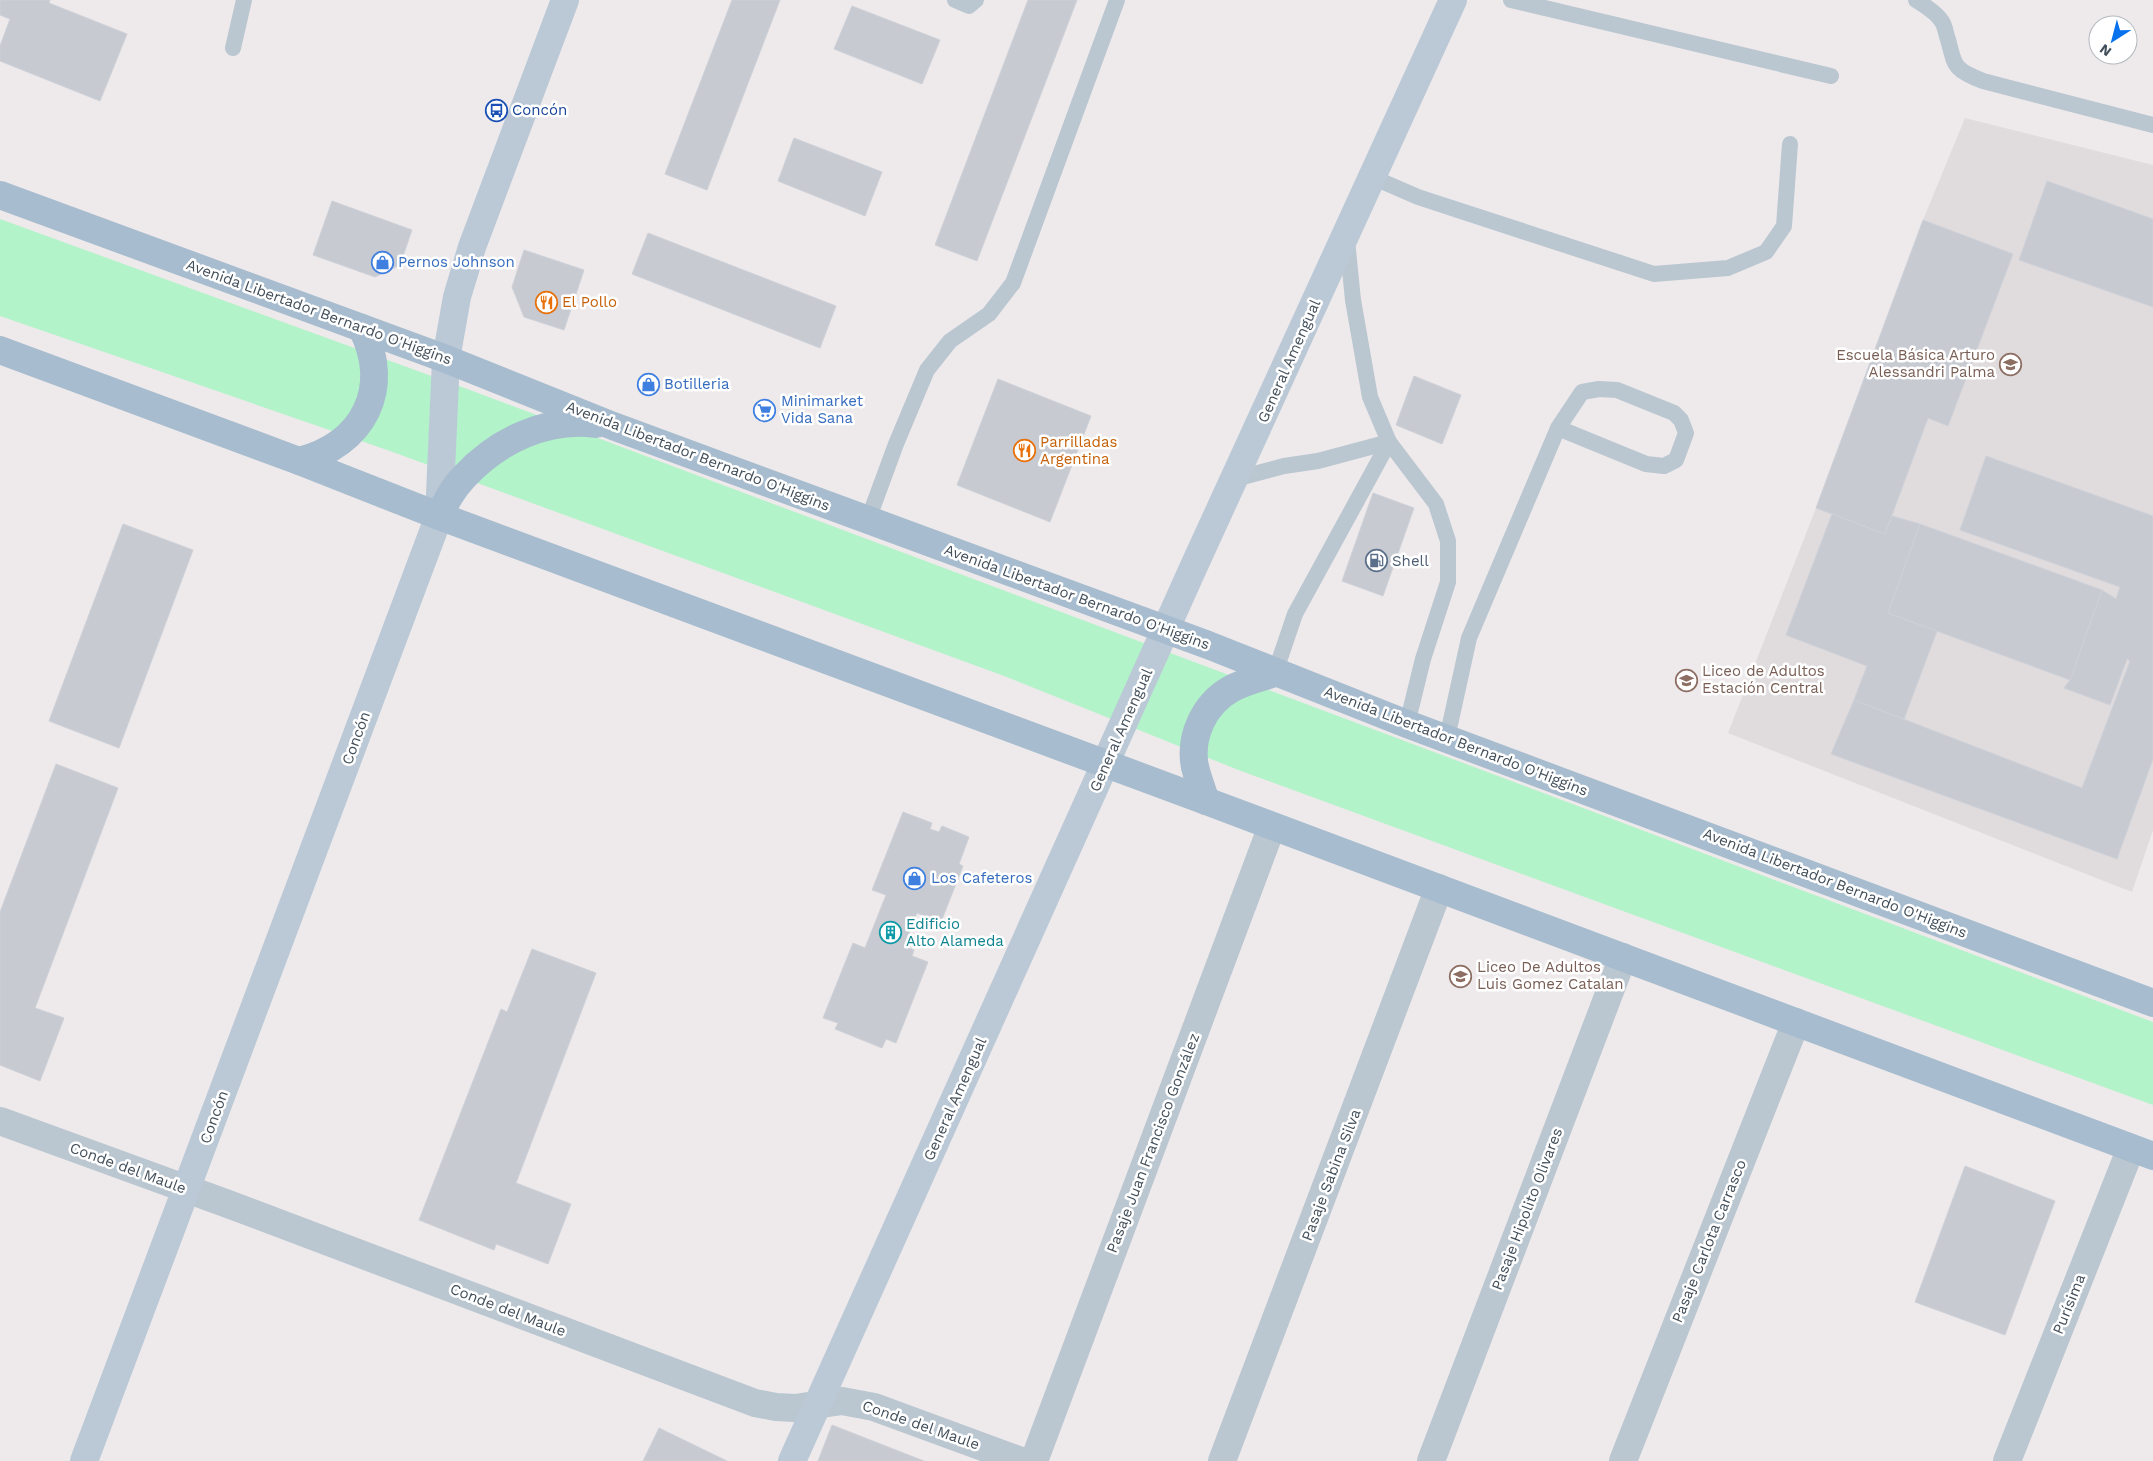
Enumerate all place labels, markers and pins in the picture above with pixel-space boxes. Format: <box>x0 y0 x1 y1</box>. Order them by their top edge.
bus stop icon: Concón <box>484 98 508 122</box>
place label: Concón <box>512 101 567 119</box>
shop icon: Pernos Johnson <box>370 250 394 274</box>
place label: Pernos Johnson <box>398 253 515 271</box>
restaurant icon: El Pollo <box>534 290 558 314</box>
place label: El Pollo <box>562 293 617 311</box>
place label: Escuela Básica Arturo Alessandri Palma <box>1836 346 1995 381</box>
school or university icon: Escuela Básica Arturo Alessandri Palma <box>1999 352 2023 376</box>
shop icon: Botilleria <box>636 372 660 396</box>
place label: Botilleria <box>664 375 730 393</box>
place label: Minimarket Vida Sana <box>781 392 864 427</box>
supermarket icon: Minimarket Vida Sana <box>753 398 777 422</box>
place label: Parrilladas Argentina <box>1040 433 1117 468</box>
restaurant icon: Parrilladas Argentina <box>1012 439 1036 463</box>
fuel station icon: Shell <box>1364 549 1388 573</box>
place label: Shell <box>1392 552 1429 570</box>
place label: Liceo de Adultos Estación Central <box>1702 662 1825 697</box>
school or university icon: Liceo de Adultos Estación Central <box>1674 668 1698 692</box>
shop icon: Los Cafeteros <box>903 866 927 890</box>
place label: Los Cafeteros <box>931 869 1032 887</box>
place label: Edificio Alto Alameda <box>906 915 1004 950</box>
building icon: Edificio Alto Alameda <box>878 921 902 945</box>
place label: Liceo De Adultos Luis Gomez Catalan <box>1477 958 1624 993</box>
school or university icon: Liceo De Adultos Luis Gomez Catalan <box>1449 964 1473 988</box>

